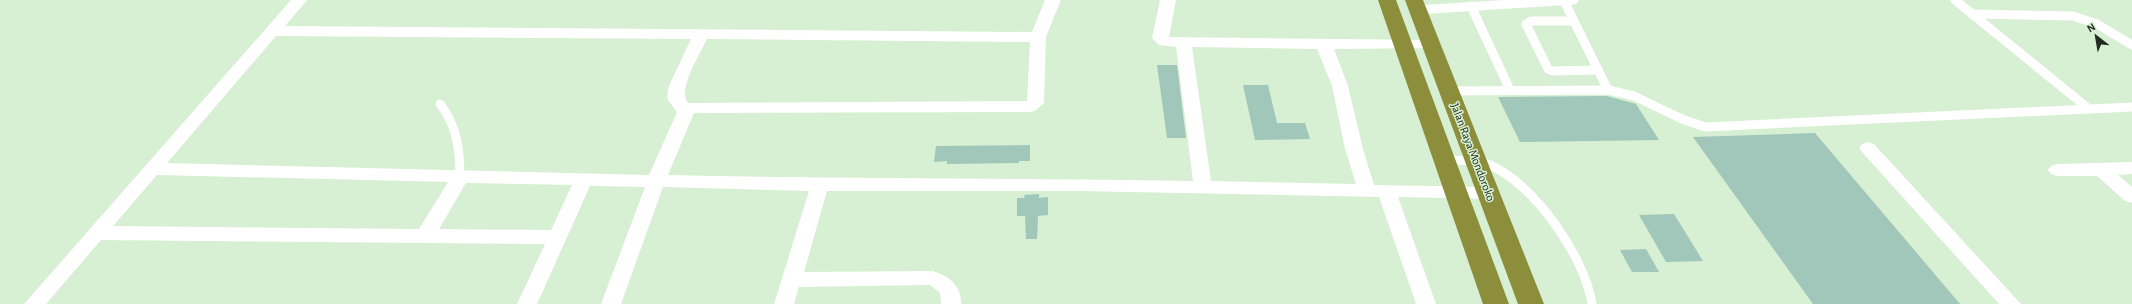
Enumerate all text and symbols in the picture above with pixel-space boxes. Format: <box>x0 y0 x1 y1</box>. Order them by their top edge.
north arrow <box>2076 16 2116 56</box>
text: N <box>2085 21 2097 35</box>
street label: Jalan Raya Mondoroko <box>1448 101 1497 203</box>

